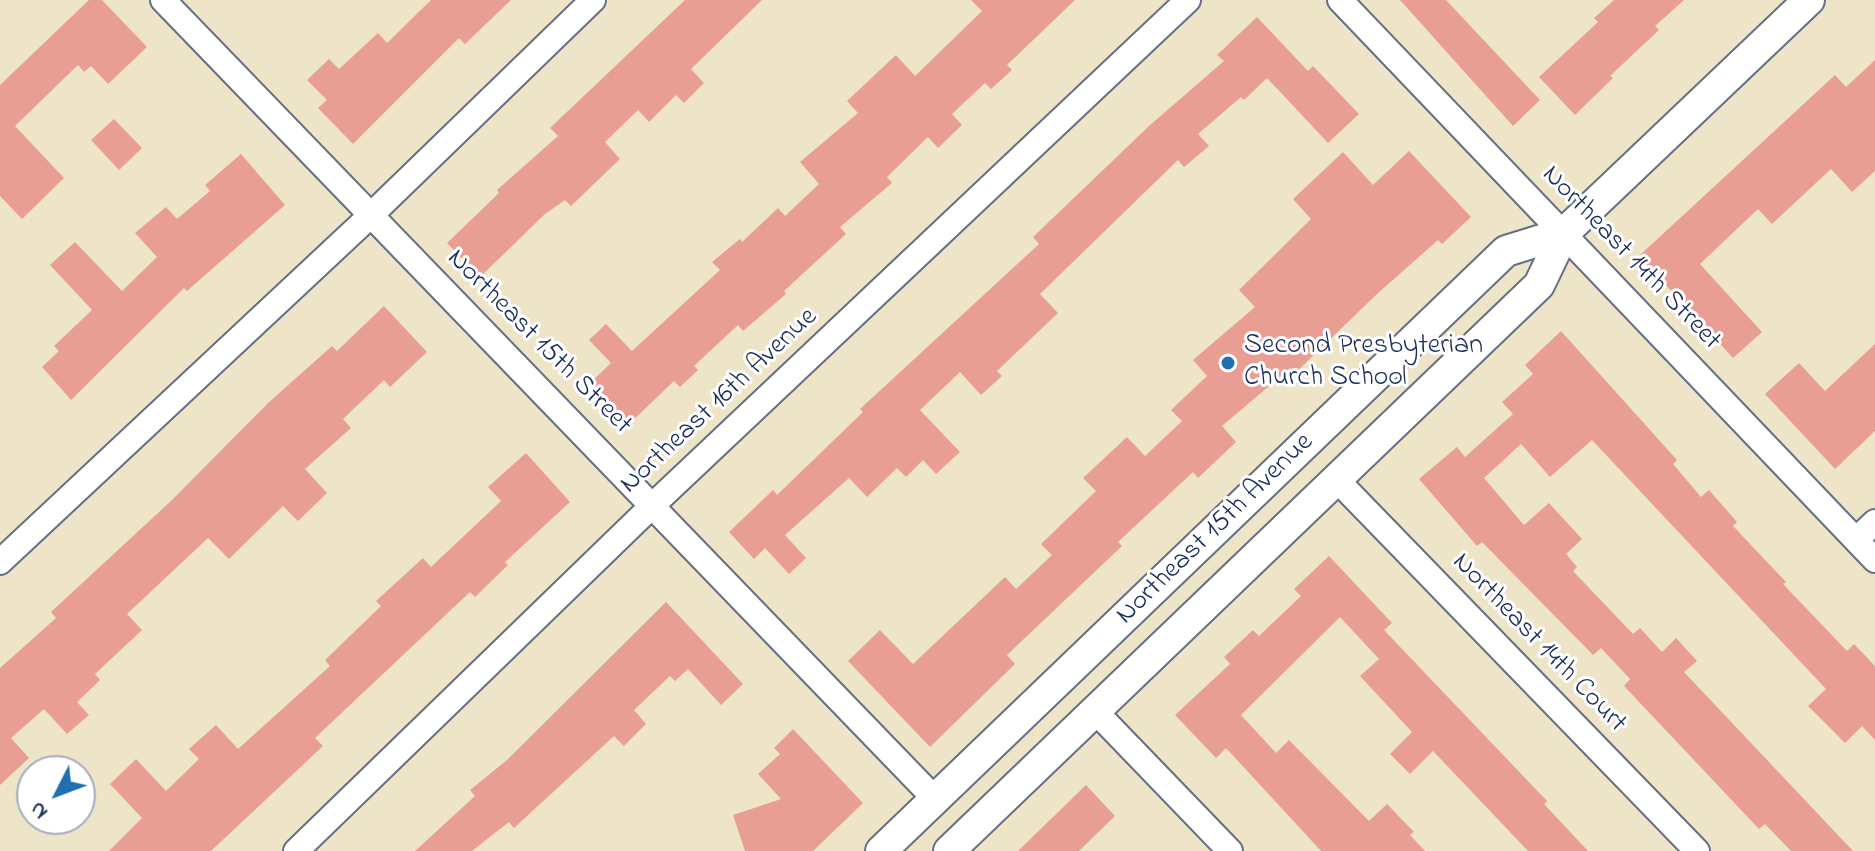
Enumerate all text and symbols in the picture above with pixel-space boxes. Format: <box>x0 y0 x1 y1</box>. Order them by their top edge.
street label: Northeast 14th Street <box>1533 160 1727 358</box>
street label: Northeast 15th Street <box>438 243 638 443</box>
street label: Northeast 16th Avenue <box>614 302 826 502</box>
place label: Second Presbyterian Church School <box>1244 330 1483 396</box>
marker: Second Presbyterian Church School <box>1219 354 1237 372</box>
street label: Northeast 15th Avenue <box>1110 427 1322 633</box>
street label: Northeast 14th Court <box>1444 547 1632 741</box>
north arrow <box>16 755 96 835</box>
text: N <box>23 793 57 826</box>

